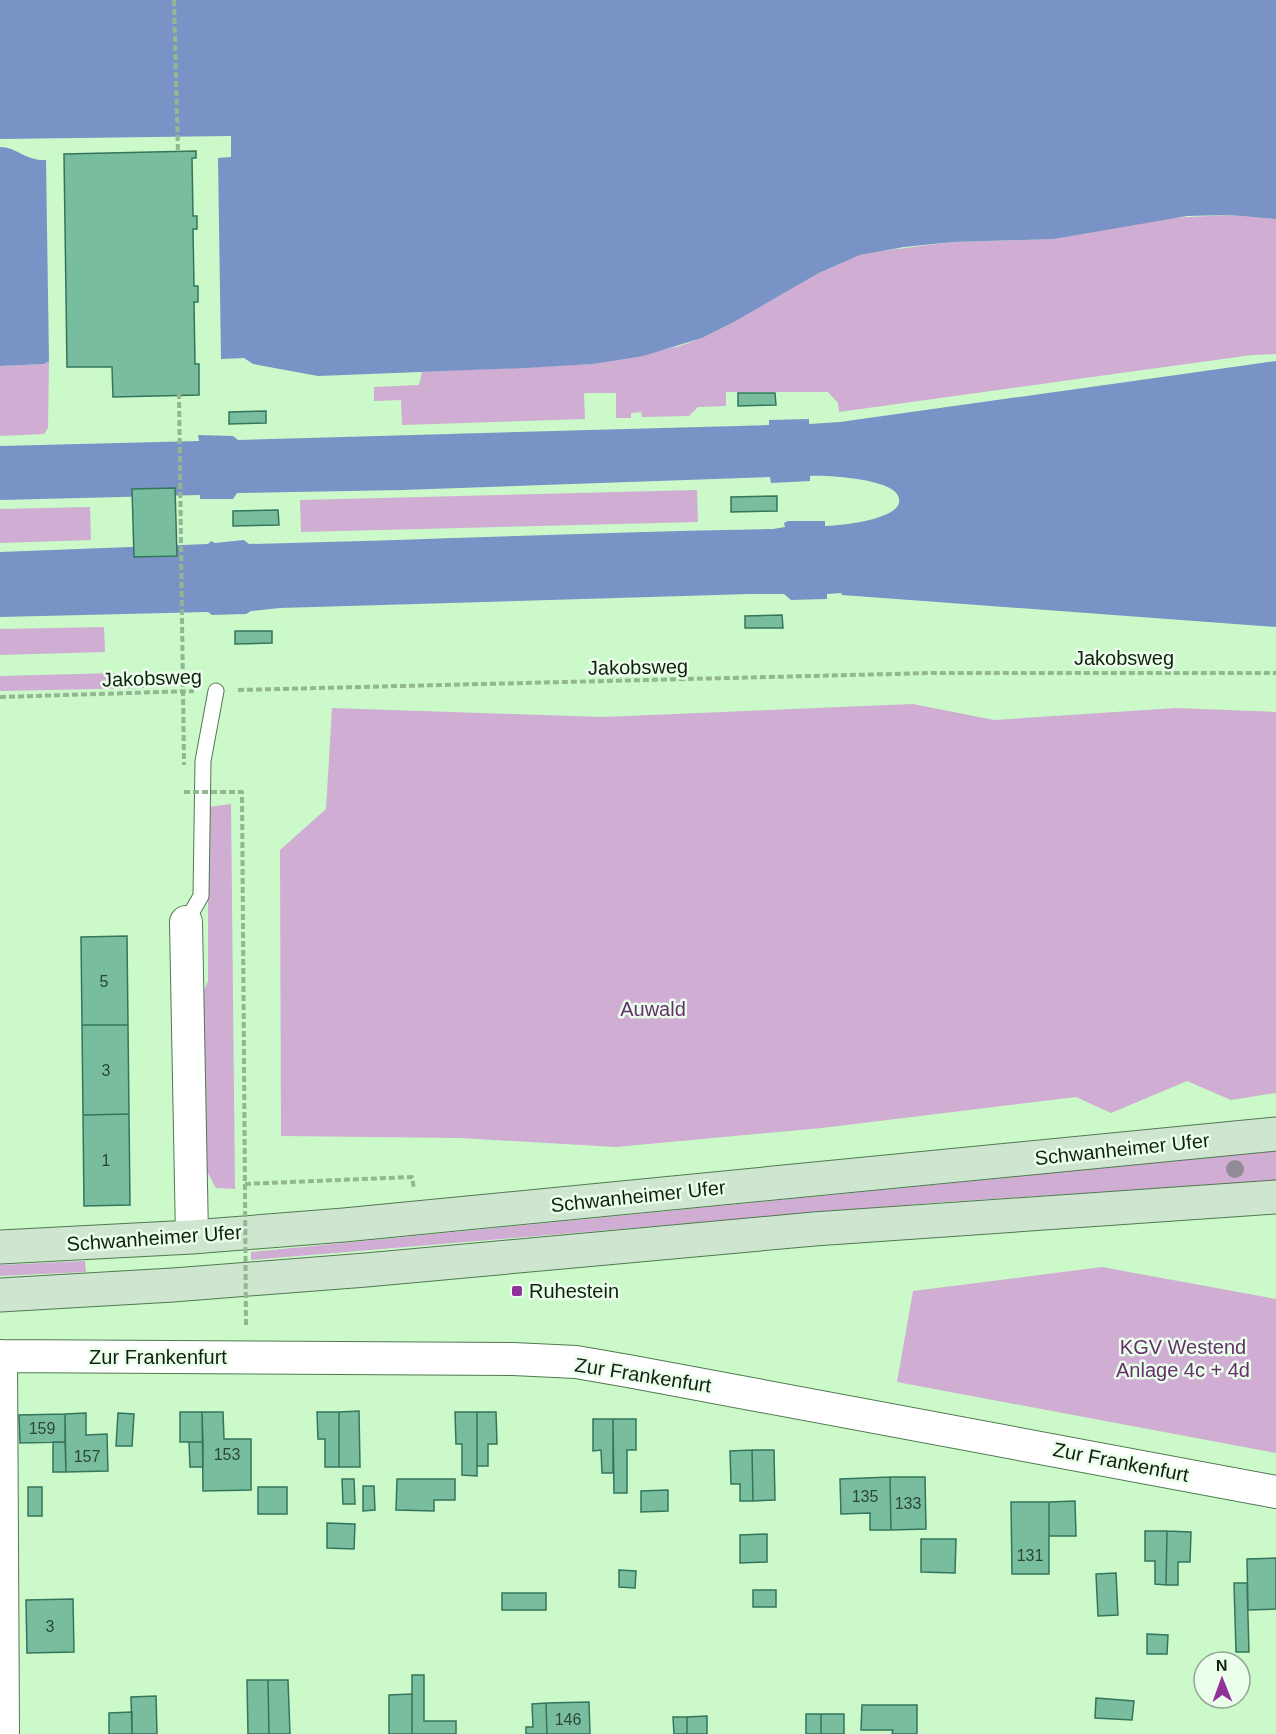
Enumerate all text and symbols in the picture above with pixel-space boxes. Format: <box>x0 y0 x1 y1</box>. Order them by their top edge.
street label: Jakobsweg <box>1074 647 1174 669</box>
street label: Jakobsweg <box>588 655 688 679</box>
street label: Jakobsweg <box>102 665 202 691</box>
house number: 5 <box>100 973 109 990</box>
park label: Auwald <box>620 998 686 1020</box>
house number: 3 <box>102 1062 111 1079</box>
street label: Schwanheimer Ufer <box>1034 1129 1211 1169</box>
house number: 1 <box>102 1152 111 1169</box>
street label: Schwanheimer Ufer <box>550 1176 727 1216</box>
street label: Schwanheimer Ufer <box>66 1221 243 1255</box>
place label: Ruhestein <box>529 1280 619 1302</box>
marker: Ruhestein <box>510 1284 524 1298</box>
park label: KGV Westend Anlage 4c + 4d <box>1116 1336 1250 1381</box>
street label: Zur Frankenfurt <box>89 1346 227 1368</box>
street label: Zur Frankenfurt <box>573 1353 713 1397</box>
house number: 159 <box>29 1420 55 1437</box>
street label: Zur Frankenfurt <box>1051 1438 1191 1486</box>
house number: 153 <box>214 1446 240 1463</box>
house number: 157 <box>74 1448 100 1465</box>
house number: 135 <box>852 1488 878 1505</box>
house number: 133 <box>895 1495 921 1512</box>
house number: 131 <box>1017 1547 1043 1564</box>
house number: 3 <box>46 1618 55 1635</box>
north arrow <box>1192 1650 1252 1710</box>
text: N <box>1216 1657 1228 1674</box>
house number: 146 <box>555 1711 581 1728</box>

